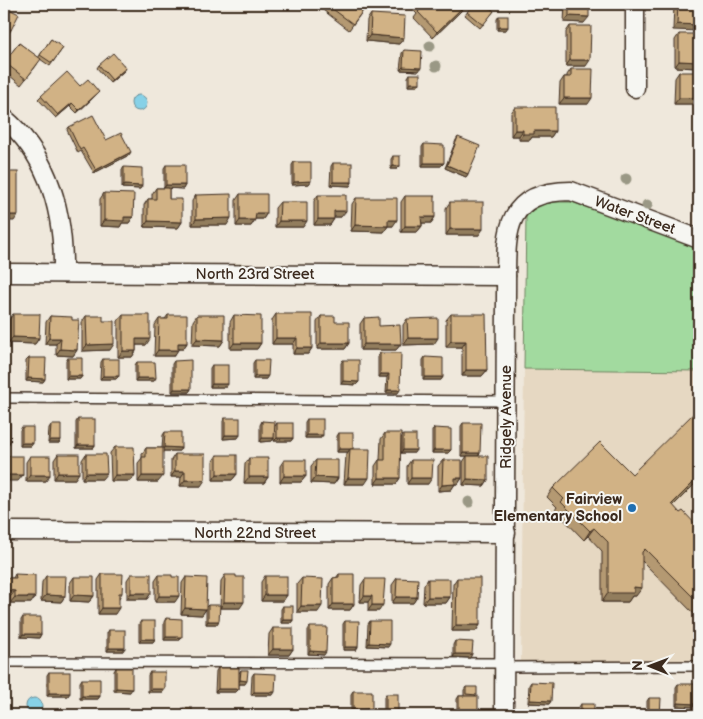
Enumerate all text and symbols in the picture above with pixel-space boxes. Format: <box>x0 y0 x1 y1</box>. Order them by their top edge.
street label: Water Street <box>592 192 678 239</box>
street label: North 23rd Street <box>196 265 315 284</box>
street label: Ridgely Avenue <box>497 365 516 469</box>
place label: Fairview Elementary School <box>494 490 622 526</box>
marker: Fairview Elementary School <box>626 502 638 514</box>
street label: North 22nd Street <box>194 524 316 543</box>
north arrow <box>626 642 676 692</box>
text: N <box>629 660 646 671</box>

